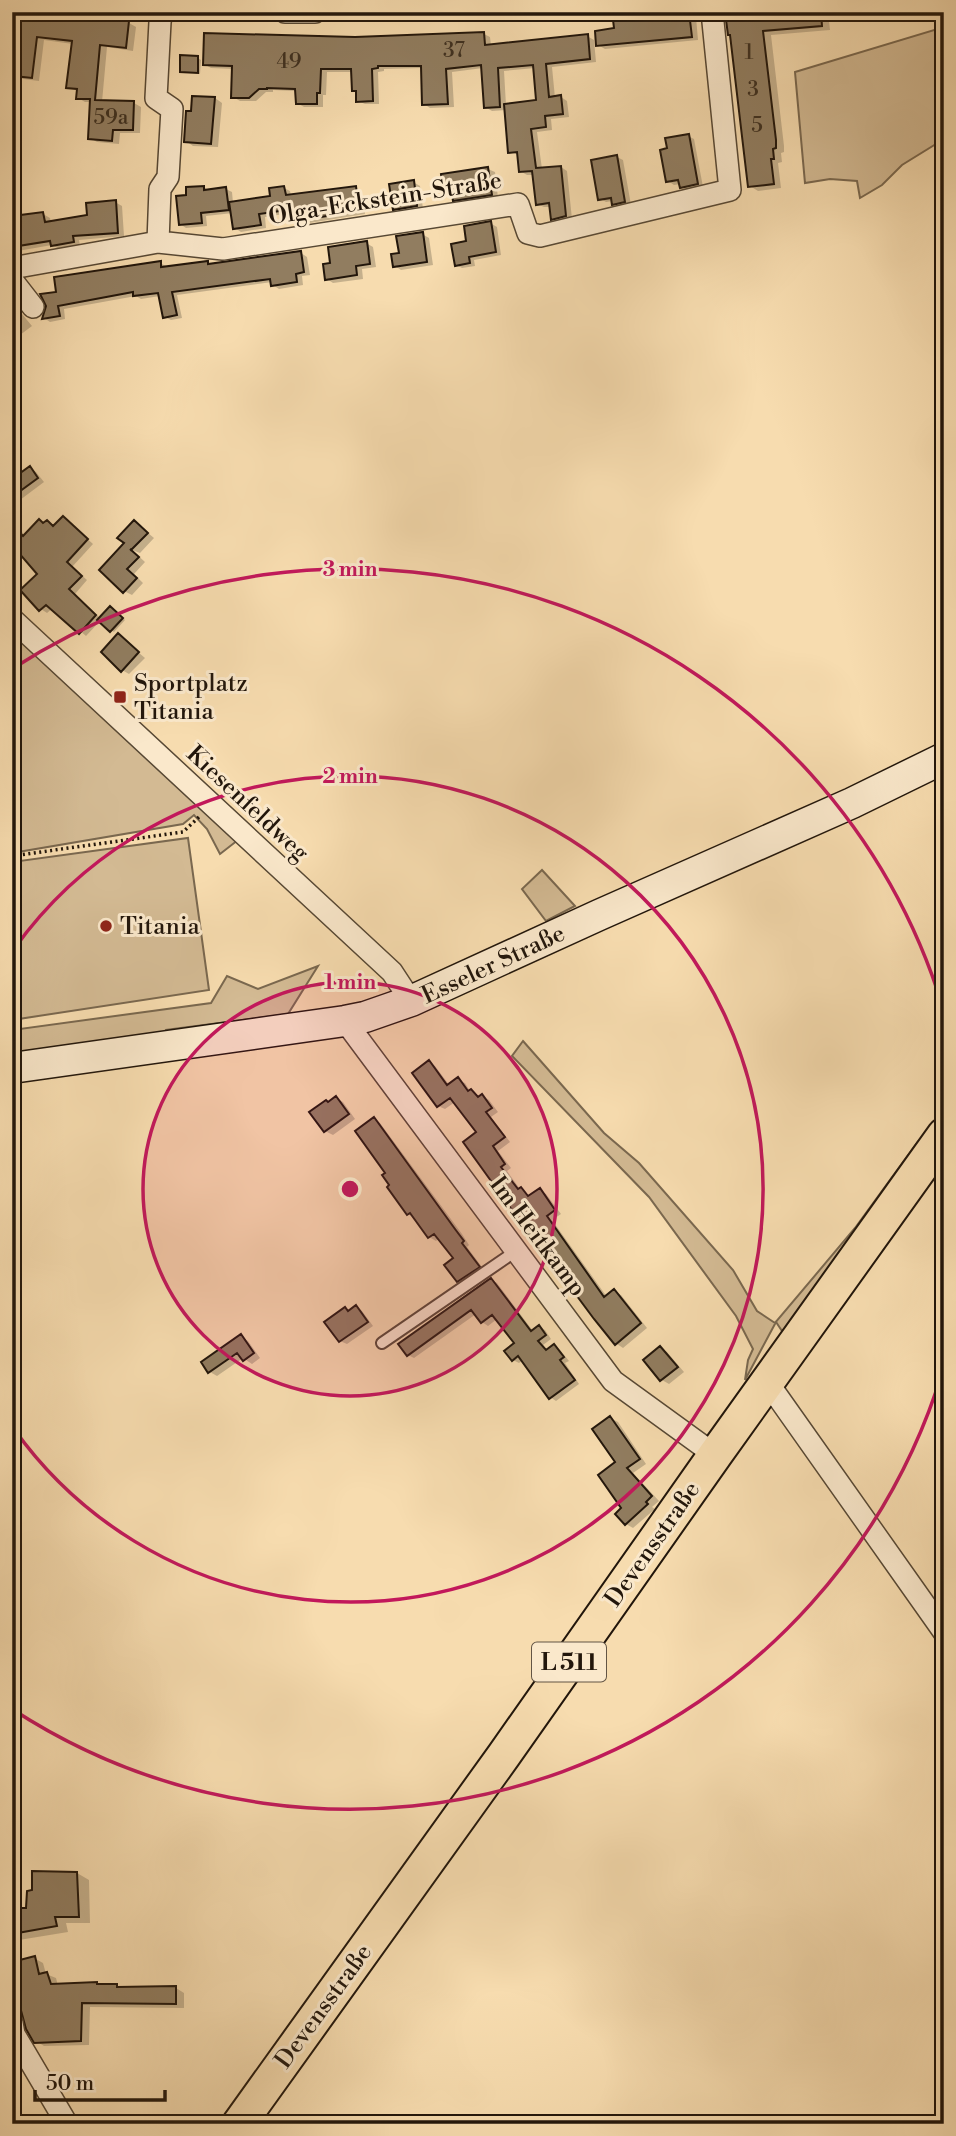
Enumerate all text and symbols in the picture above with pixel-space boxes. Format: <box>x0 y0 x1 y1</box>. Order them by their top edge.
house number: 37 <box>443 38 465 64</box>
house number: 1 <box>744 40 754 66</box>
house number: 49 <box>276 49 302 75</box>
house number: 3 <box>747 77 759 103</box>
house number: 59a <box>94 105 129 131</box>
house number: 5 <box>751 113 763 139</box>
street label: Olga-Eckstein-Straße <box>266 166 504 232</box>
text: 3 min <box>323 557 377 583</box>
place label: Sportplatz Titania <box>134 669 248 727</box>
marker: Sportplatz Titania <box>112 689 128 705</box>
street label: Kiesenfeldweg <box>180 739 315 869</box>
text: 2 min <box>322 764 378 790</box>
place label: Titania <box>120 912 201 942</box>
marker: Titania <box>98 918 114 934</box>
street label: Esseler Straße <box>417 919 570 1011</box>
text: 1 min <box>324 970 376 996</box>
street label: Im Heitkamp <box>482 1171 592 1303</box>
centre of rings <box>338 1177 362 1201</box>
street label: Devensstraße <box>599 1476 707 1613</box>
road number: L 511 <box>532 1642 606 1681</box>
street label: Devensstraße <box>269 1939 379 2075</box>
scale bar <box>35 2059 164 2103</box>
text: 50 m <box>46 2071 94 2097</box>

